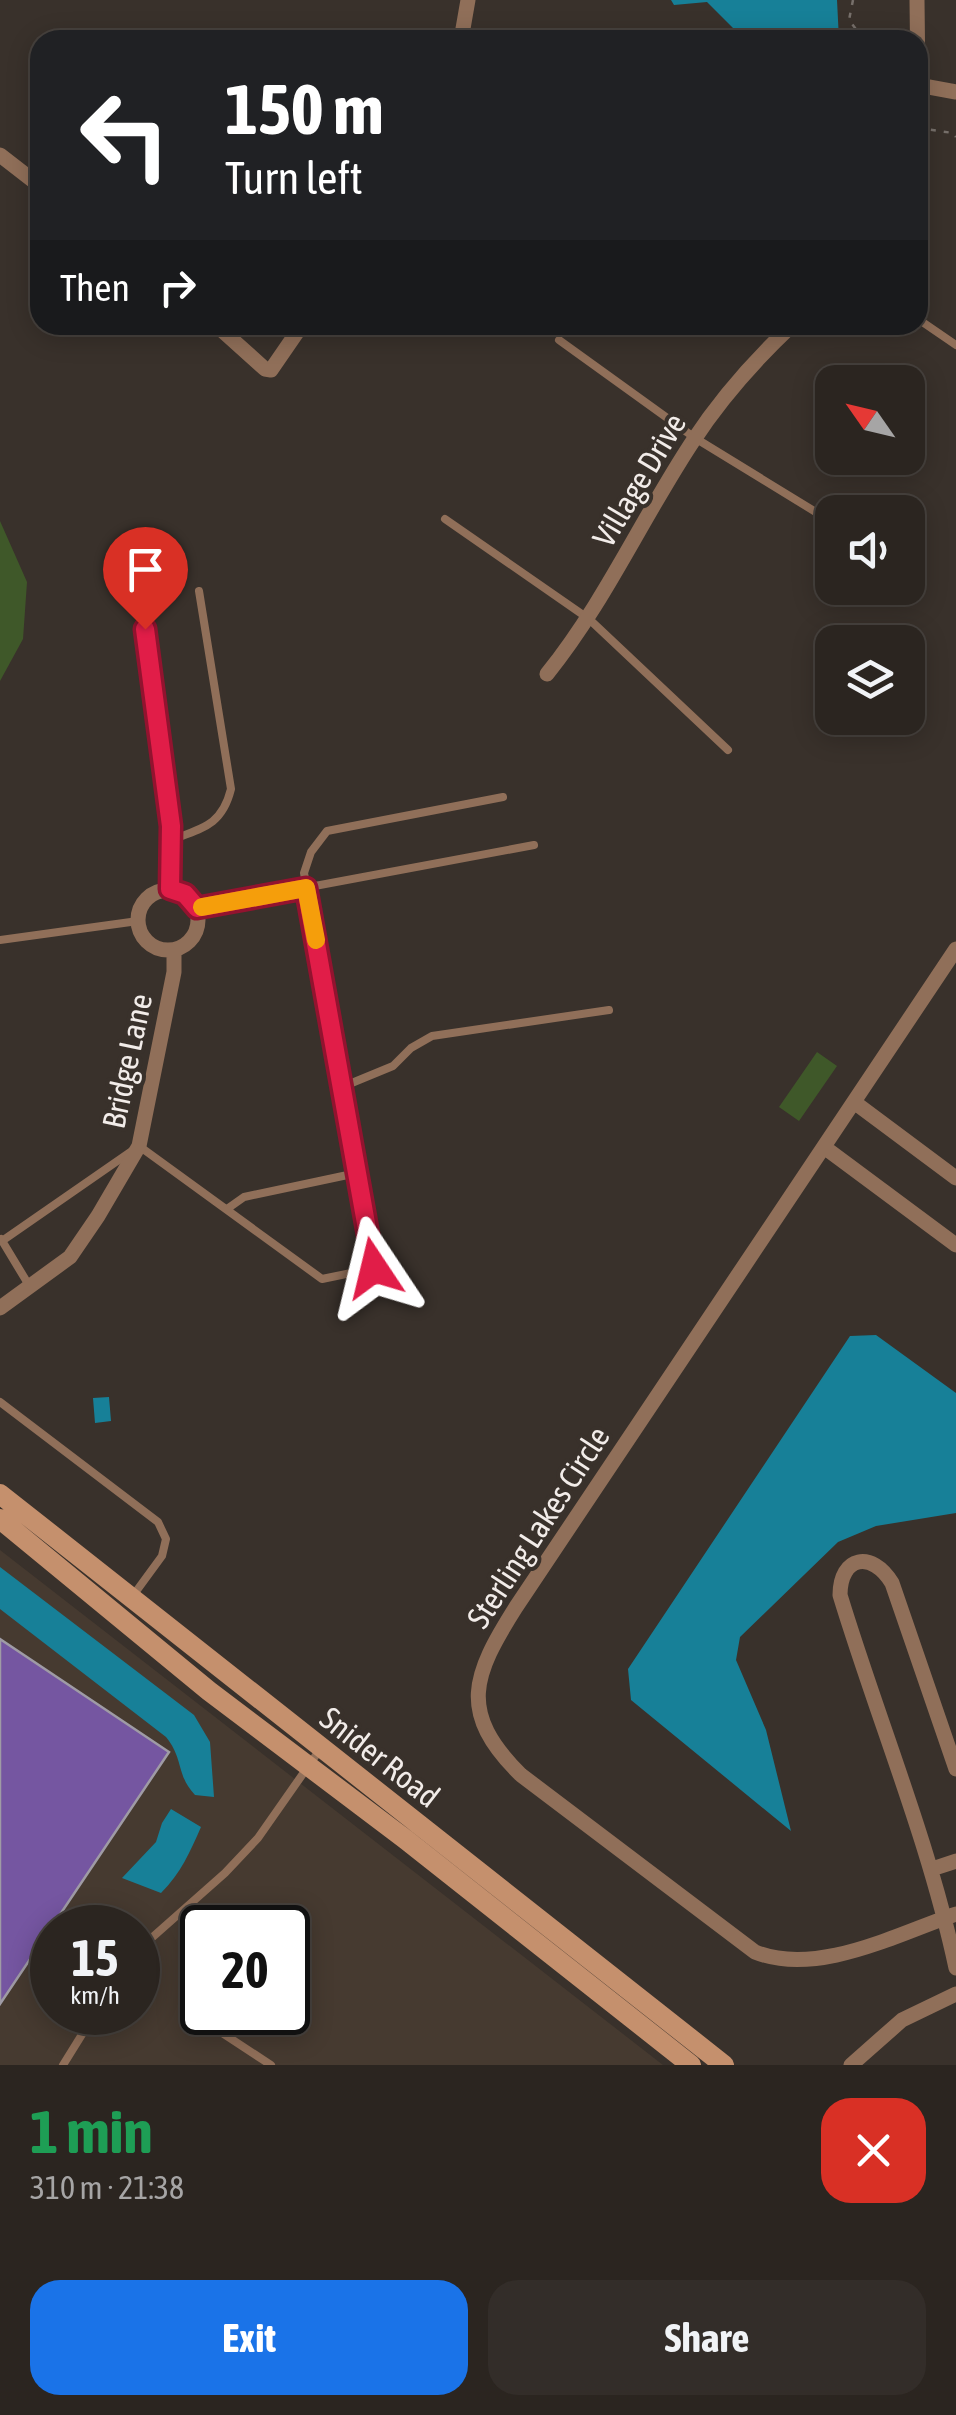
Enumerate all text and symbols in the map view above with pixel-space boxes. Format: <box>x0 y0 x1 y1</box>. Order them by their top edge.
text: 150 m <box>225 69 384 149</box>
icon: left <box>60 70 190 200</box>
text: Turn left <box>225 152 363 204</box>
icon: right <box>150 260 205 315</box>
text: Then <box>60 266 130 309</box>
north arrow <box>815 365 925 475</box>
map controls <box>815 365 925 735</box>
street label: Village Drive <box>585 407 693 553</box>
button: sound <box>815 495 925 605</box>
pin <box>103 527 188 630</box>
icon: arrive <box>118 542 173 597</box>
button: layers <box>815 625 925 735</box>
street label: Bridge Lane <box>95 990 159 1132</box>
position arrow <box>322 1216 426 1320</box>
street label: Sterling Lakes Circle <box>459 1419 617 1635</box>
street label: Snider Road <box>313 1699 447 1815</box>
speed limit sign: 20 <box>180 1905 310 2035</box>
text: 15 <box>71 1929 118 1987</box>
text: km/h <box>70 1981 120 2009</box>
text: 1 min <box>30 2097 153 2166</box>
button: close <box>821 2098 926 2203</box>
text: 310 m · 21:38 <box>30 2169 184 2206</box>
button: Exit <box>30 2280 468 2395</box>
button: Share <box>488 2280 926 2395</box>

